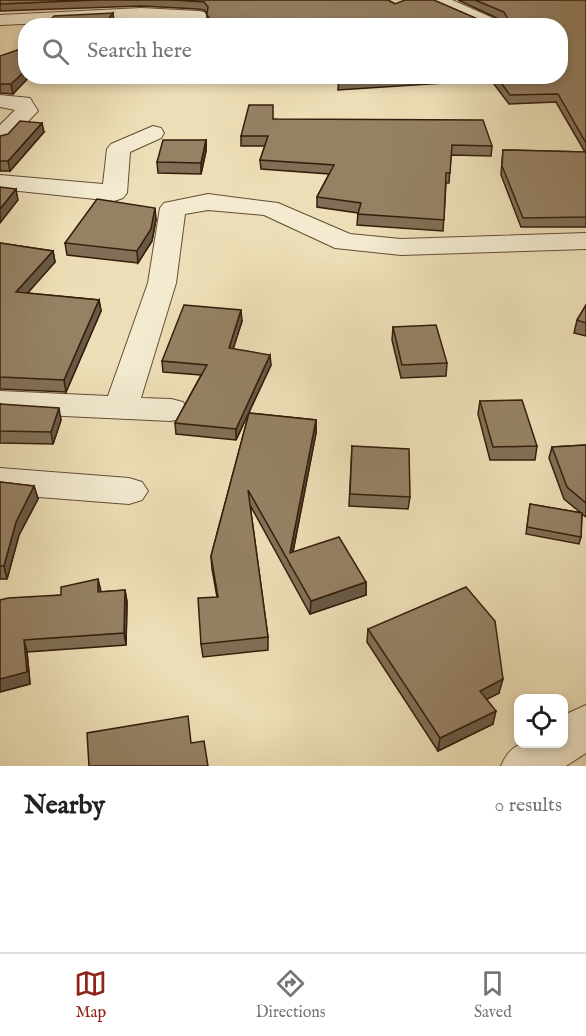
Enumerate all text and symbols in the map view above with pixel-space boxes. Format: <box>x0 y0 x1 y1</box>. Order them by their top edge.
search box <box>18 18 568 84</box>
icon: search <box>39 35 72 68</box>
text: Search here <box>87 37 192 65</box>
map controls <box>514 694 568 748</box>
button: locate <box>514 694 568 748</box>
text: Nearby <box>24 789 105 822</box>
text: 0 results <box>495 793 562 818</box>
tab: Map <box>74 967 107 1023</box>
tab: Directions <box>256 967 325 1023</box>
tab: Saved <box>474 967 512 1023</box>

